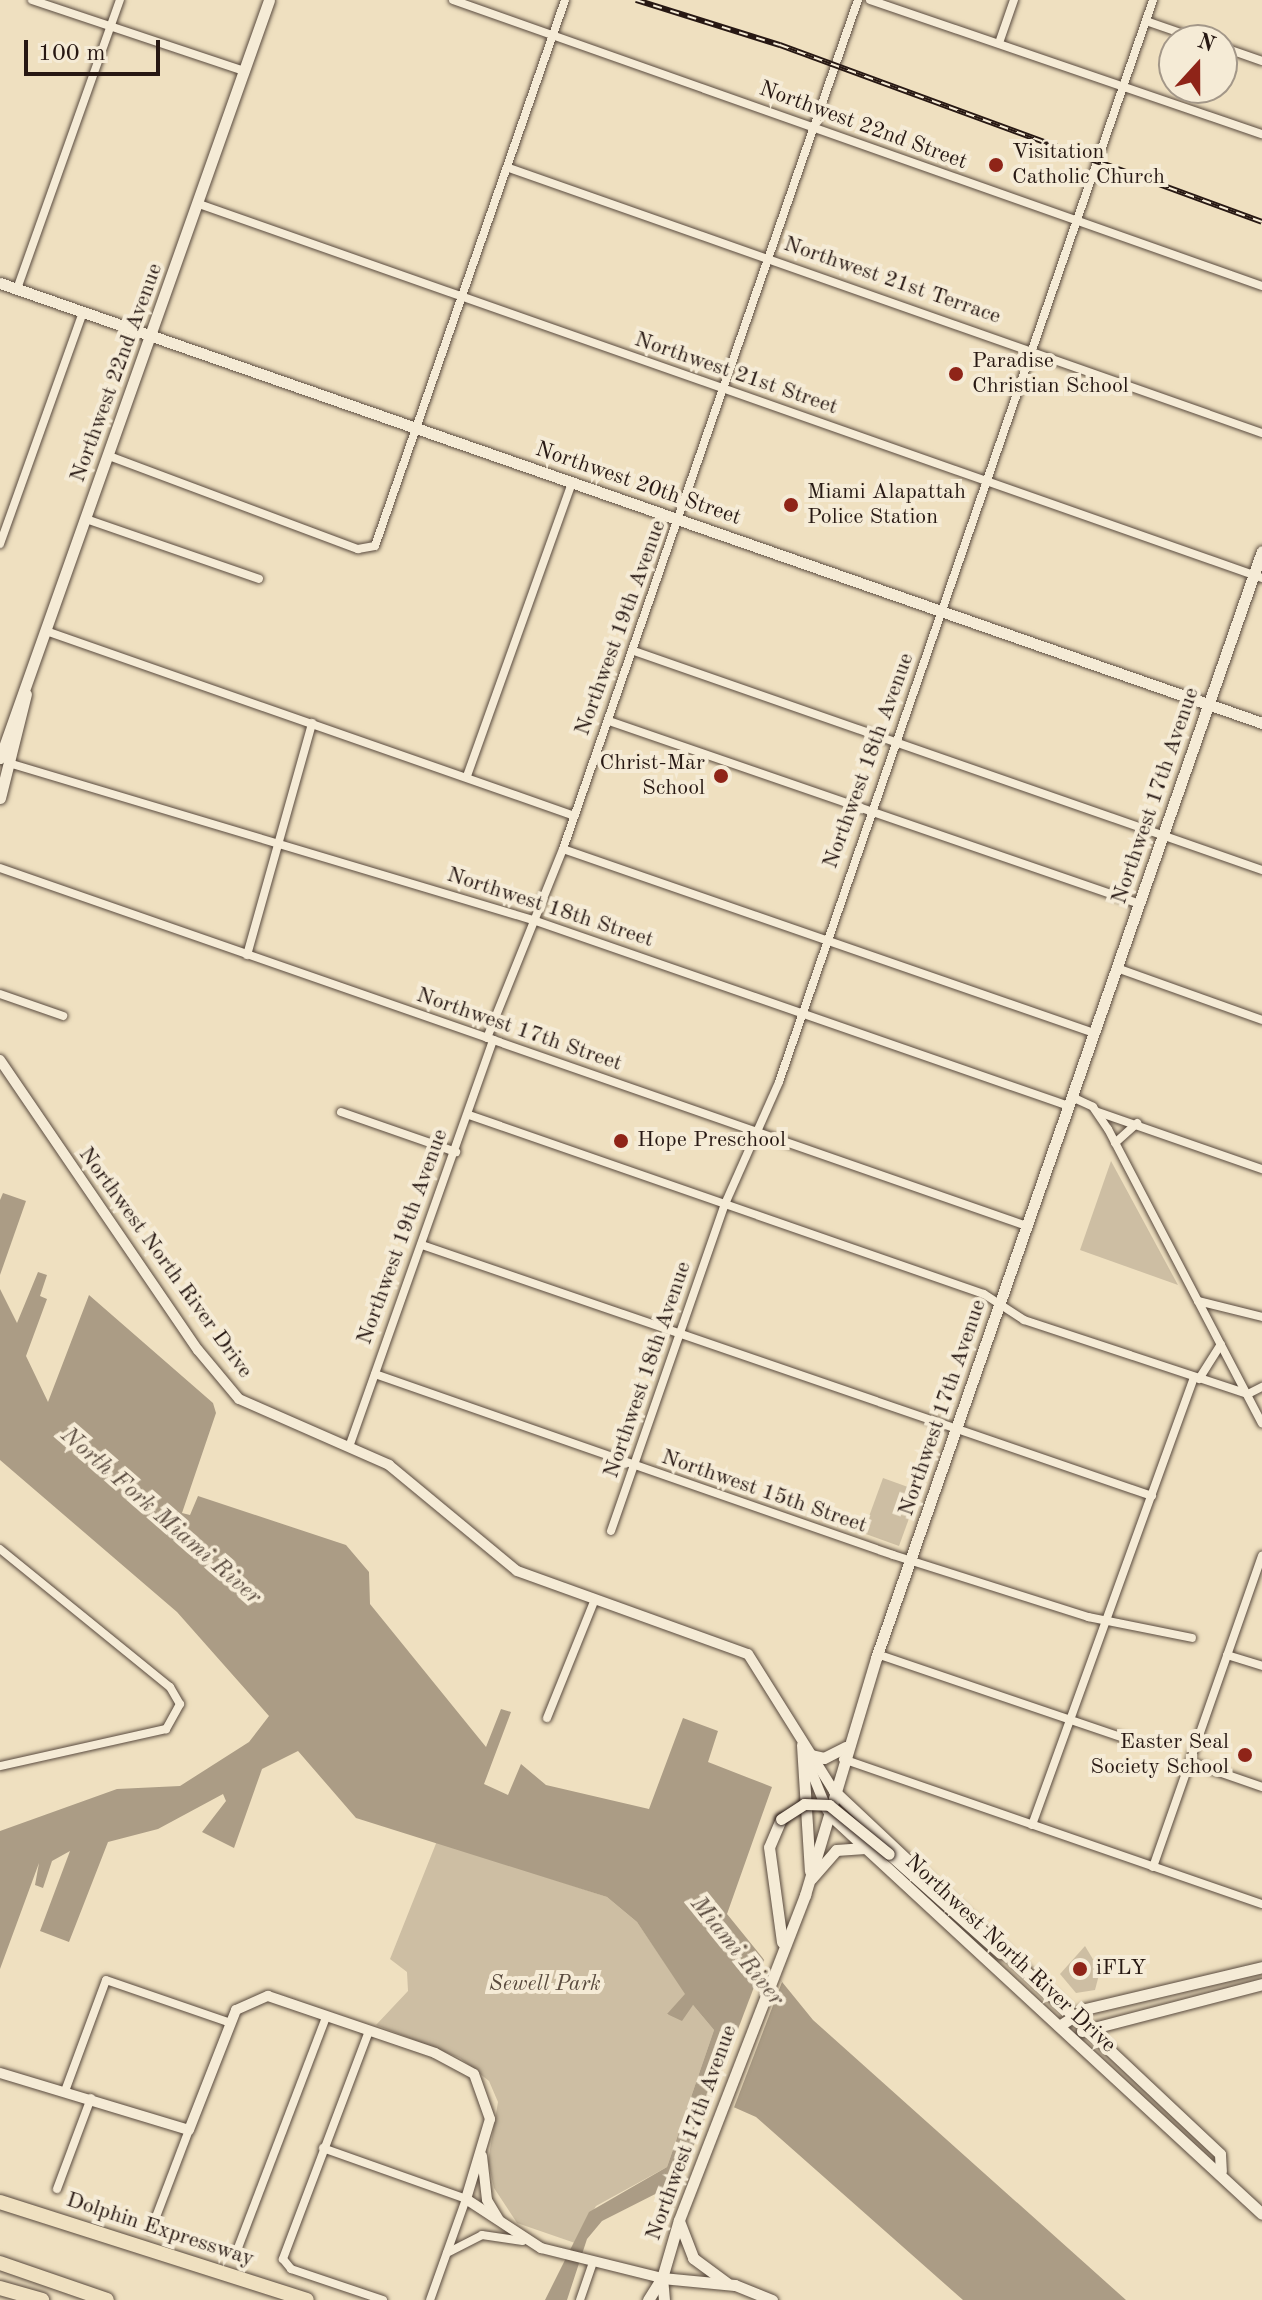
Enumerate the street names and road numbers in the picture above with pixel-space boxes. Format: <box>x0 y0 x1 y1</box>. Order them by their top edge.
street label: Northwest 22nd Street <box>755 76 971 176</box>
street label: Northwest 21st Terrace <box>780 231 1004 331</box>
street label: Northwest 22nd Avenue <box>65 260 169 486</box>
street label: Northwest 21st Street <box>631 327 841 421</box>
street label: Northwest 20th Street <box>532 436 744 532</box>
street label: Northwest 19th Avenue <box>570 517 672 739</box>
street label: Northwest 18th Avenue <box>818 650 920 872</box>
street label: Northwest 17th Avenue <box>1107 684 1205 908</box>
street label: Northwest 18th Street <box>443 862 657 954</box>
street label: Northwest 17th Street <box>413 982 625 1078</box>
street label: Northwest 19th Avenue <box>352 1126 454 1348</box>
street label: Northwest North River Drive <box>72 1142 258 1384</box>
street label: Northwest 18th Avenue <box>599 1258 697 1482</box>
street label: Northwest 17th Avenue <box>894 1296 992 1520</box>
street label: Northwest 15th Street <box>658 1444 870 1540</box>
street label: Northwest North River Drive <box>899 1849 1121 2059</box>
street label: Northwest 17th Avenue <box>641 2022 743 2244</box>
street label: Dolphin Expressway <box>63 2187 257 2273</box>

